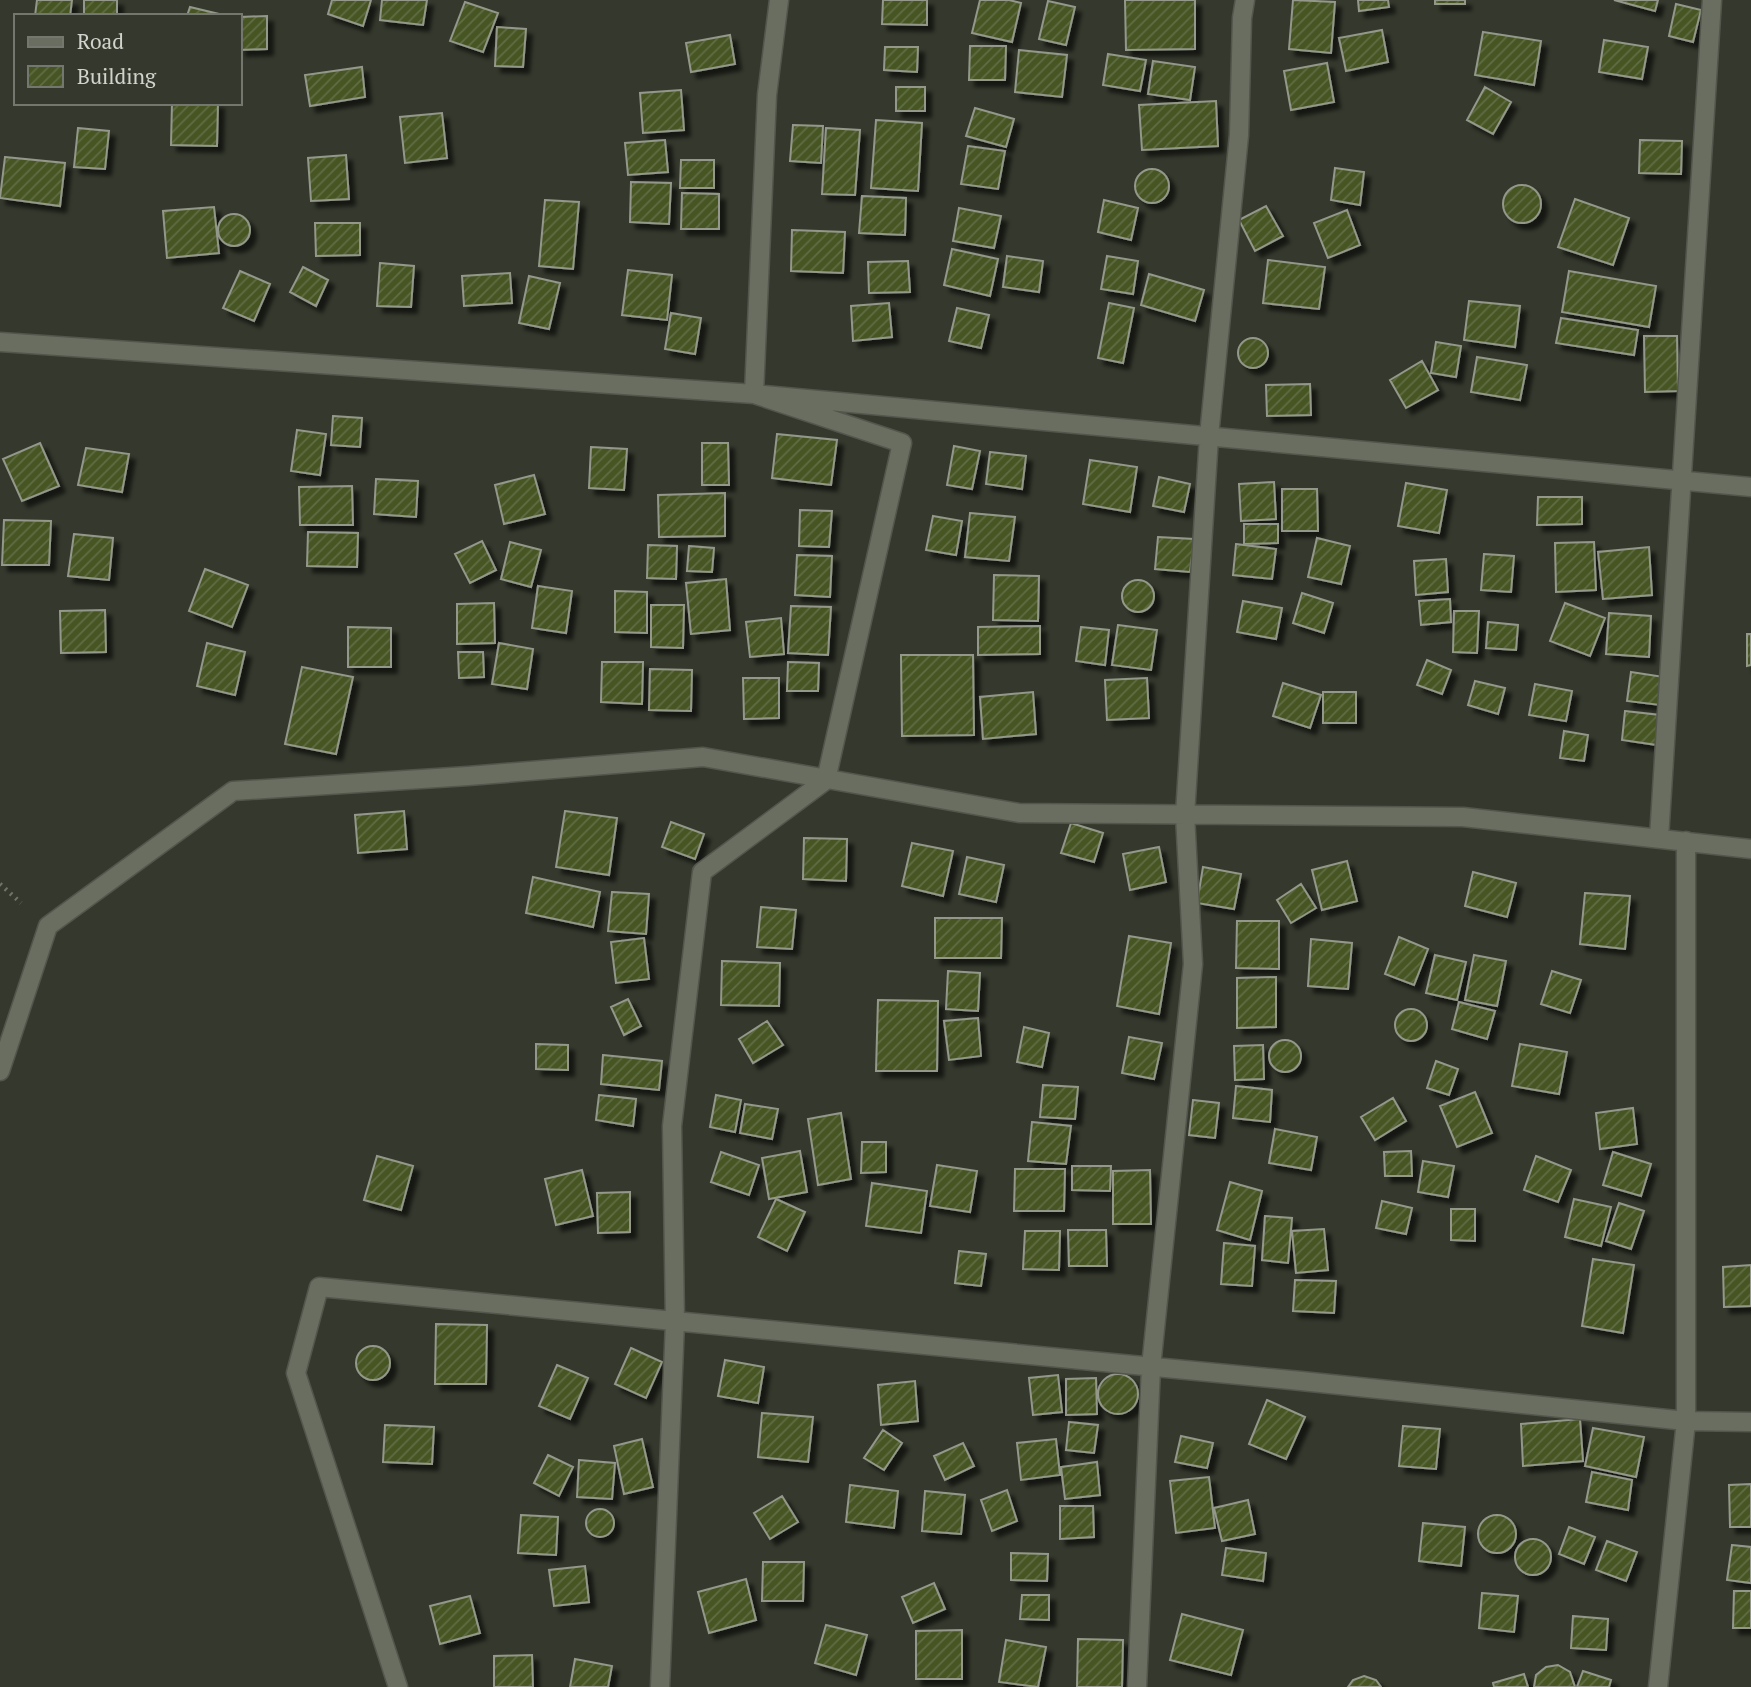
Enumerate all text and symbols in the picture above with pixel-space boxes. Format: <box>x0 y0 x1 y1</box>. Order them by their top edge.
legend <box>14 14 242 105</box>
text: Road <box>77 27 124 55</box>
text: Building <box>77 62 157 90</box>

